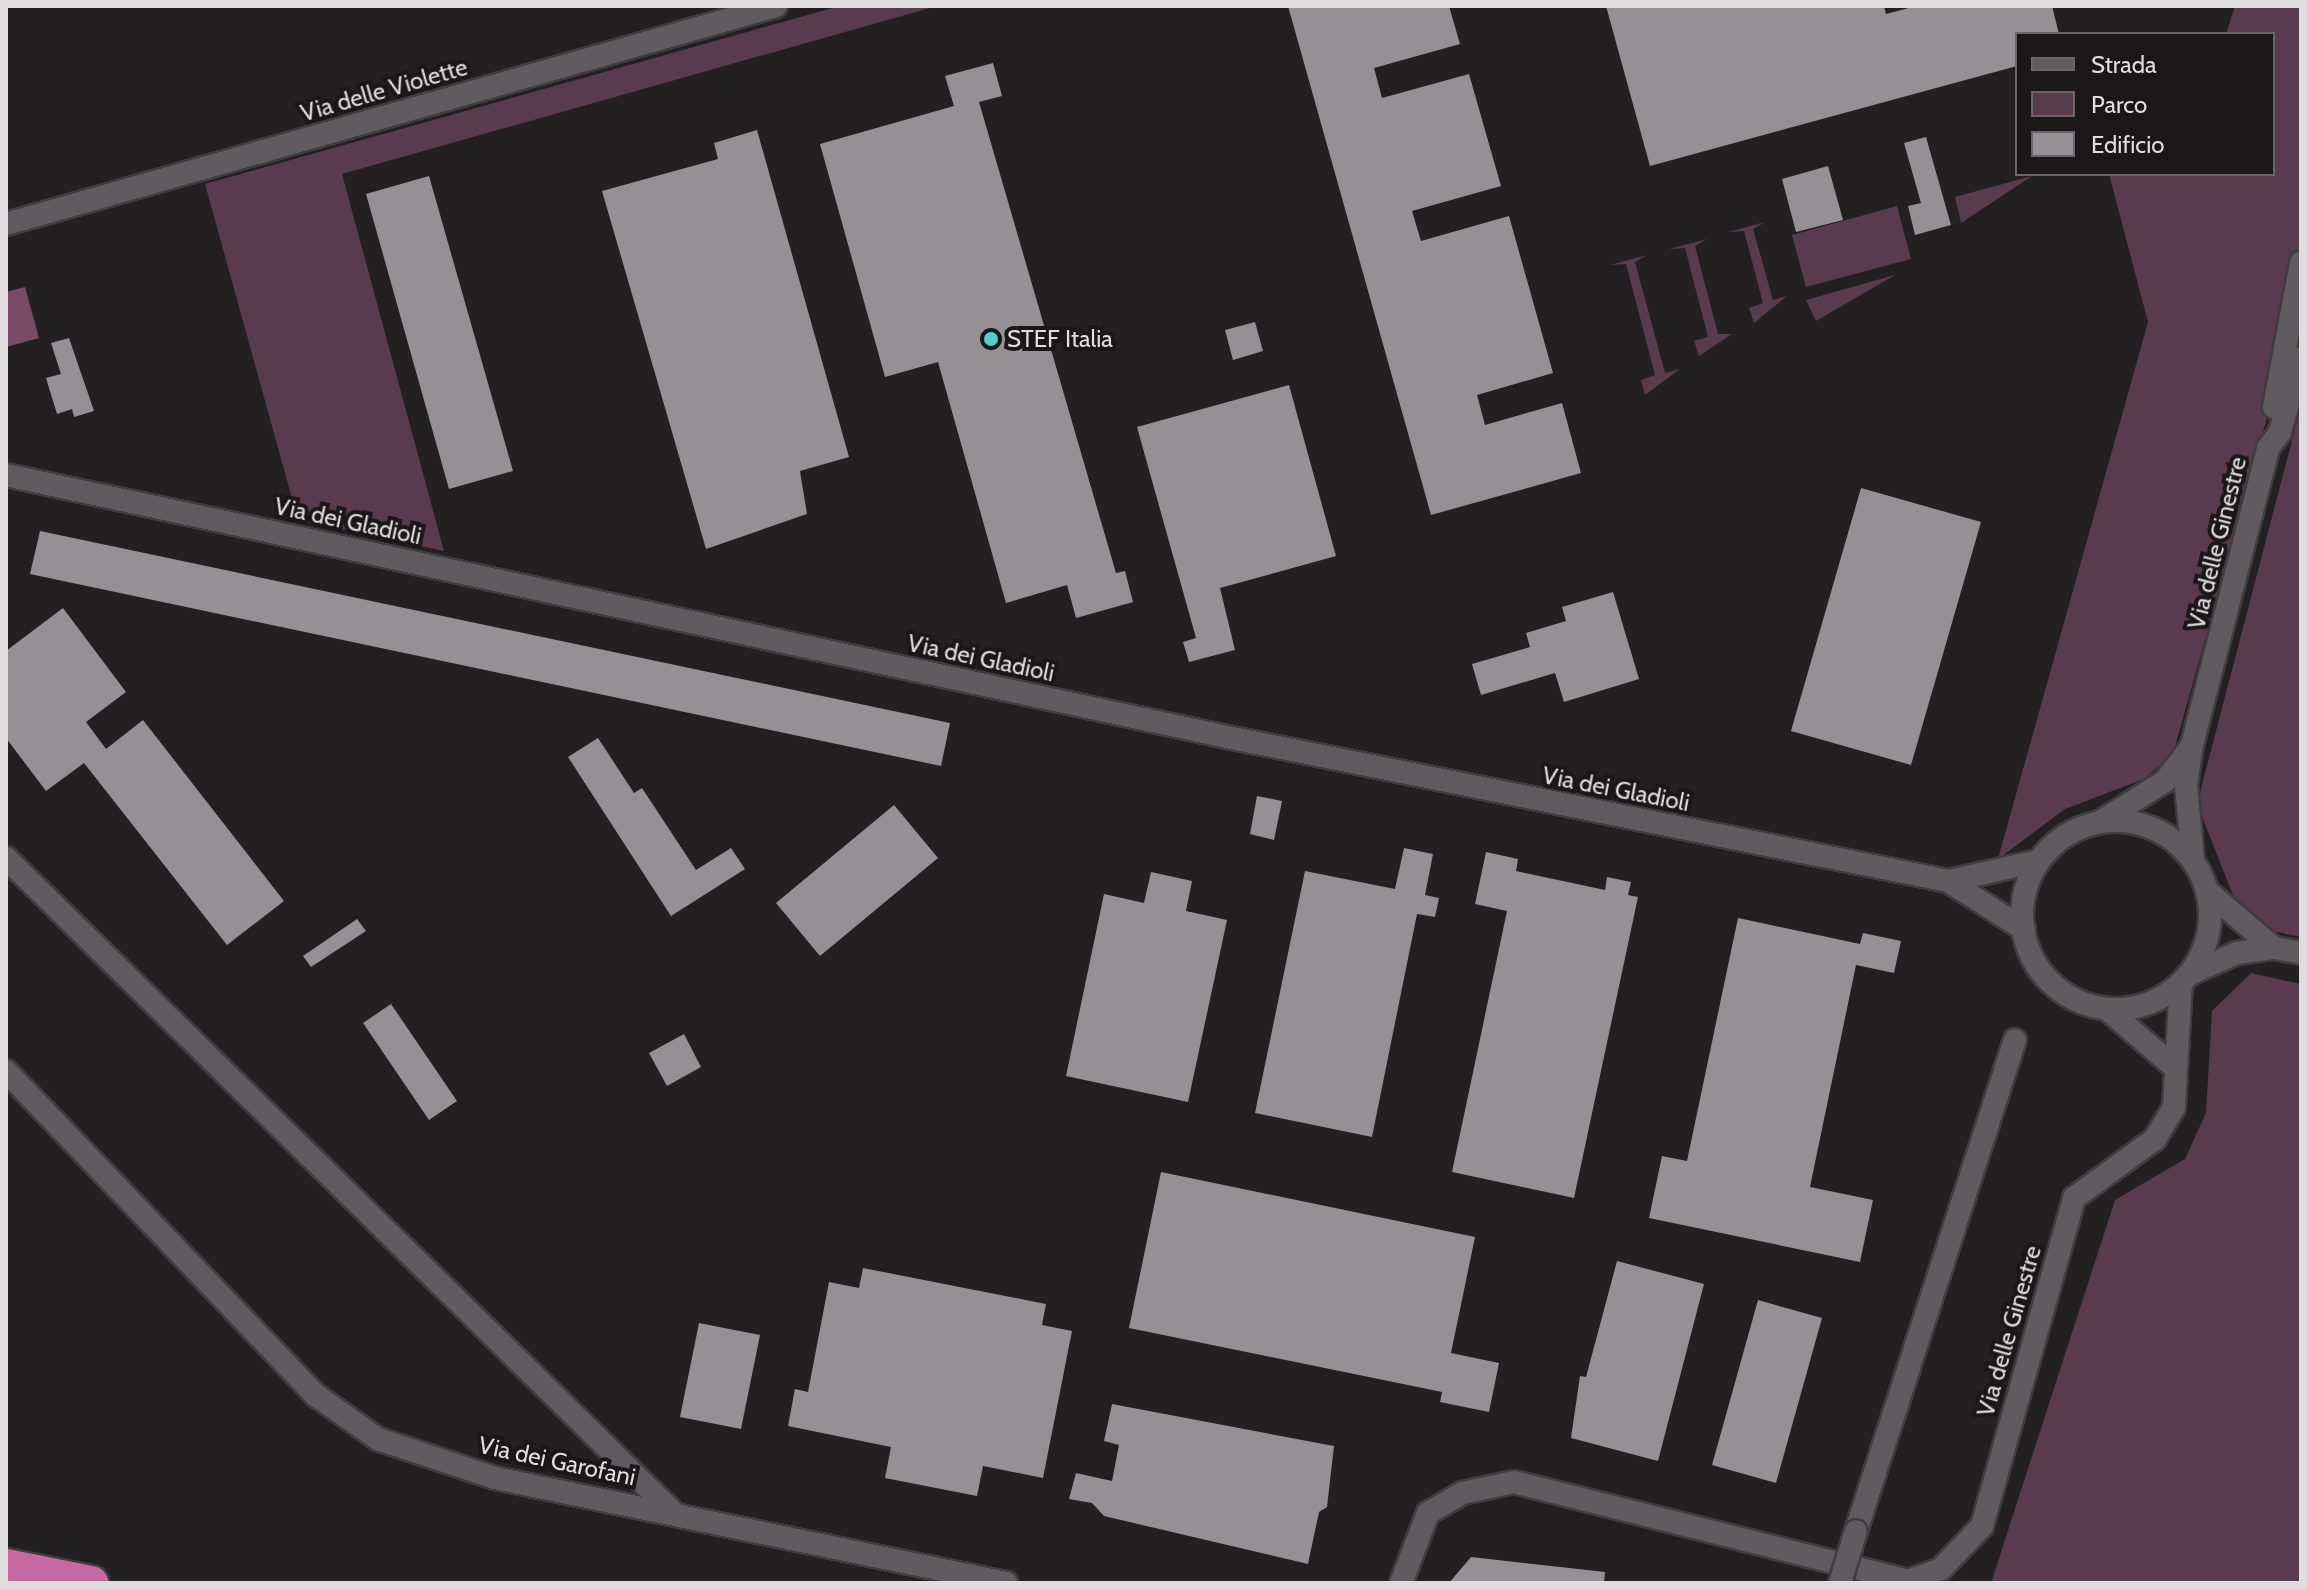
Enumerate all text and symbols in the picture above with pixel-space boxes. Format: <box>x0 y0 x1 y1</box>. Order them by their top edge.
legend <box>2015 32 2275 176</box>
text: Strada <box>2091 50 2157 79</box>
street label: Via delle Violette <box>297 52 471 128</box>
text: Parco <box>2091 90 2147 119</box>
text: Edificio <box>2091 130 2165 159</box>
place label: STEF Italia <box>1007 325 1113 353</box>
marker: STEF Italia <box>982 330 1000 348</box>
street label: Via delle Ginestre <box>2182 454 2252 632</box>
street label: Via dei Gladioli <box>272 491 424 551</box>
street label: Via dei Gladioli <box>905 628 1057 688</box>
street label: Via dei Gladioli <box>1540 761 1692 817</box>
street label: Via delle Ginestre <box>1971 1242 2047 1420</box>
street label: Via dei Garofani <box>476 1430 638 1492</box>

